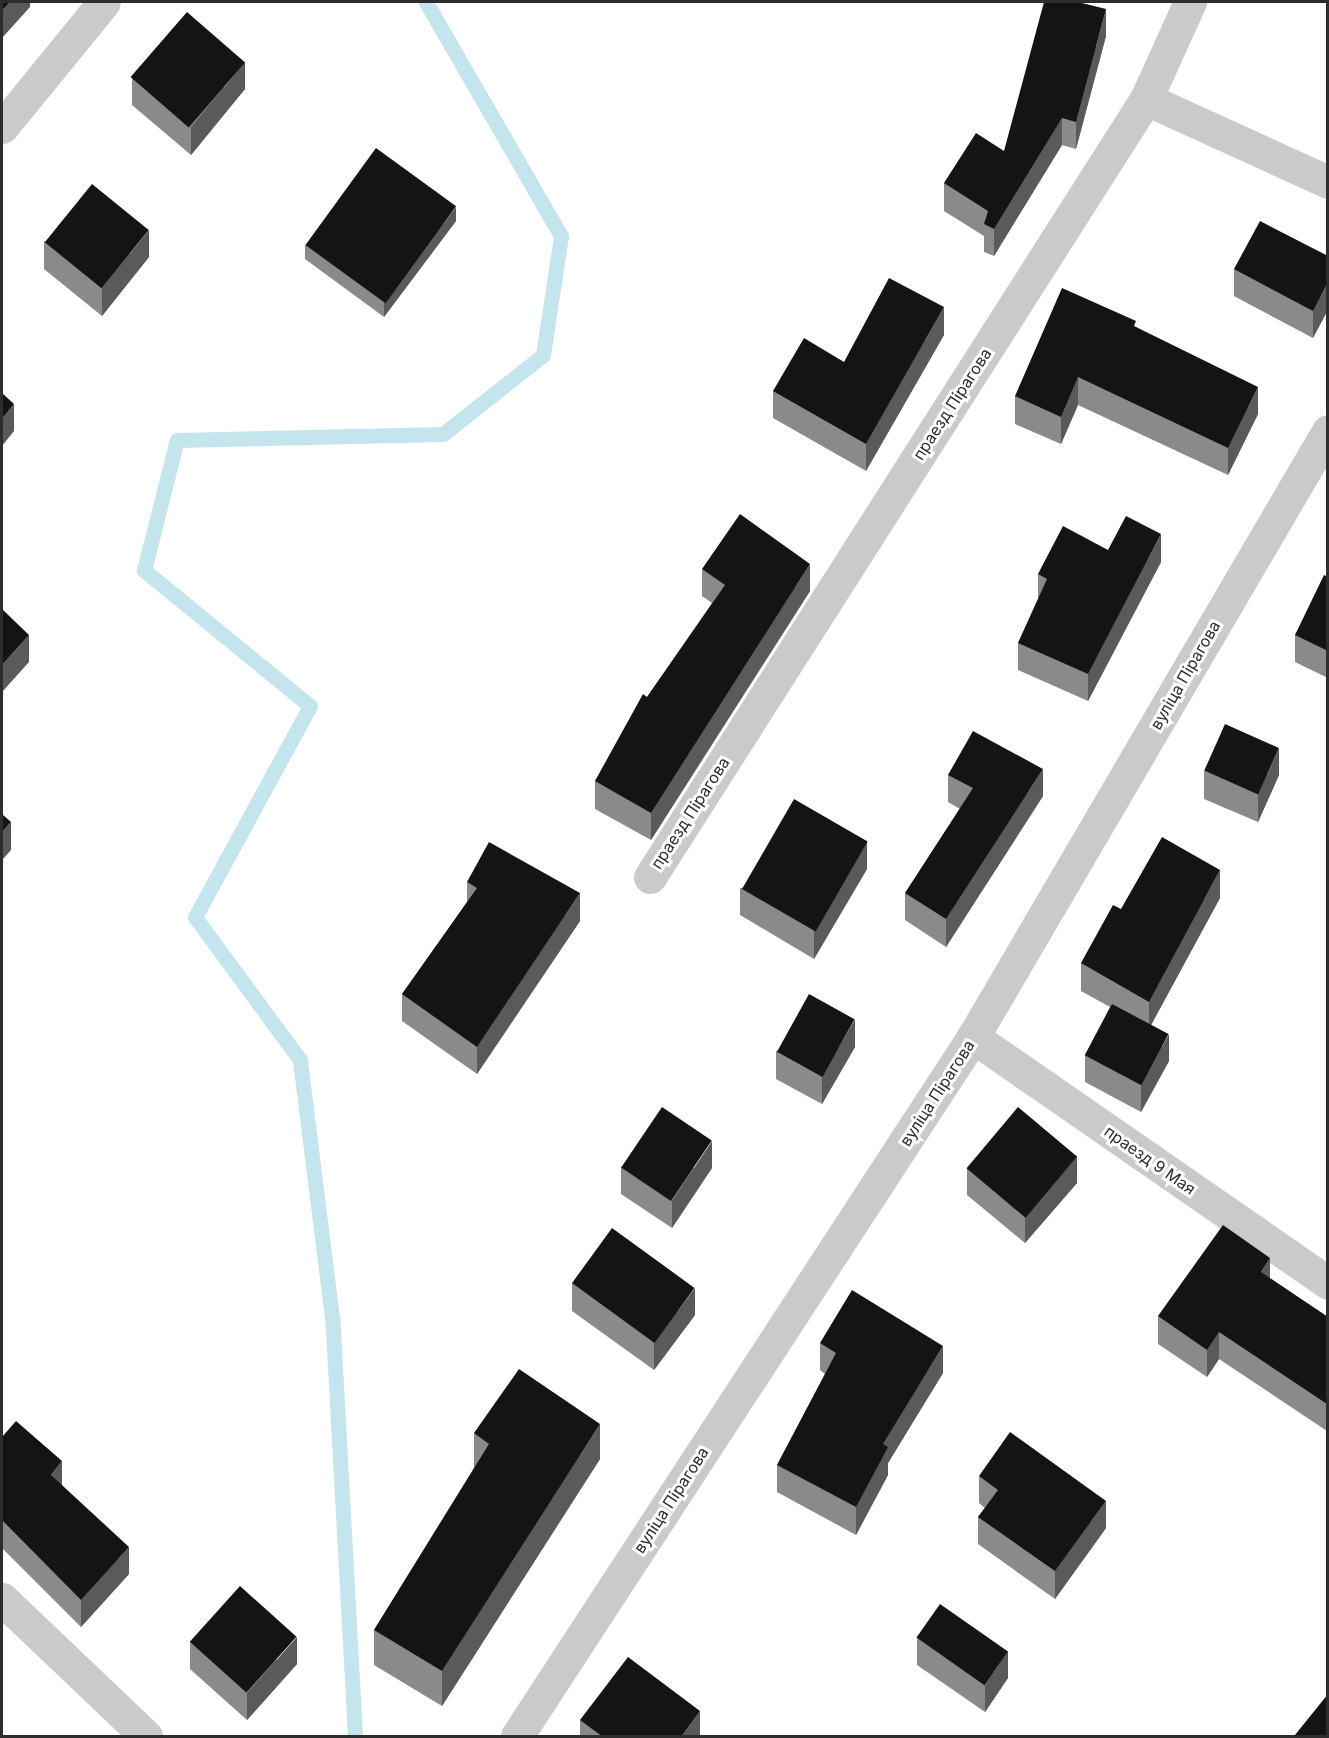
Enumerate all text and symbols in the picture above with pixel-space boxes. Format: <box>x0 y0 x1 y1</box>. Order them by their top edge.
street label: праезд Пірагова <box>909 345 995 463</box>
street label: вуліца Пірагова <box>1146 617 1224 733</box>
street label: праезд Пірагова <box>647 754 733 872</box>
street label: вуліца Пірагова <box>896 1036 978 1150</box>
street label: праезд 9 Мая <box>1101 1121 1199 1199</box>
street label: вуліца Пірагова <box>630 1443 712 1557</box>

